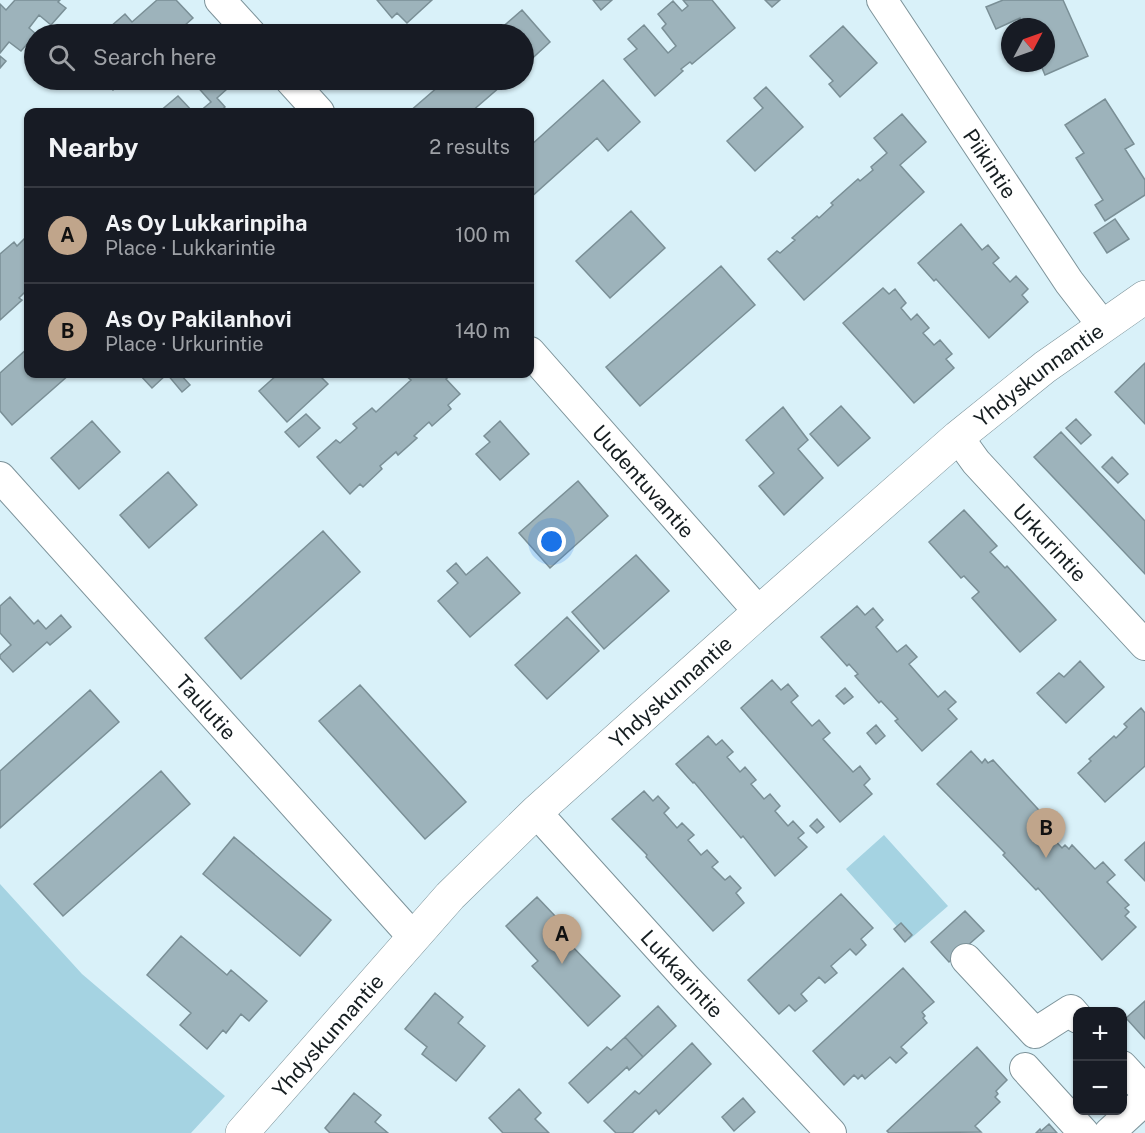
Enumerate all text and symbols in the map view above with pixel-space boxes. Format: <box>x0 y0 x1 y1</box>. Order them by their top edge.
north arrow <box>1001 18 1055 72</box>
search box <box>24 24 534 90</box>
icon: search <box>45 41 78 74</box>
text: Search here <box>93 44 217 70</box>
street label: Piikintie <box>958 124 1022 203</box>
text: Nearby <box>48 132 138 163</box>
text: 2 results <box>429 135 510 159</box>
text: As Oy Lukkarinpiha <box>105 210 307 236</box>
text: A <box>60 223 75 247</box>
text: 100 m <box>455 223 510 247</box>
text: Place · Lukkarintie <box>105 236 276 260</box>
text: As Oy Pakilanhovi <box>105 306 292 332</box>
street label: Yhdyskunnantie <box>969 318 1108 432</box>
text: B <box>61 319 74 343</box>
text: 140 m <box>455 319 510 343</box>
text: Place · Urkurintie <box>105 332 264 356</box>
street label: Uudentuvantie <box>587 419 700 543</box>
street label: Urkurintie <box>1008 498 1092 586</box>
your location <box>537 527 566 556</box>
street label: Yhdyskunnantie <box>604 630 737 753</box>
street label: Taulutie <box>171 669 242 745</box>
pin: B <box>1026 808 1066 858</box>
pin: A <box>542 914 582 964</box>
street label: Lukkarintie <box>636 925 729 1023</box>
street label: Yhdyskunnantie <box>267 968 389 1102</box>
map controls <box>1073 1007 1127 1115</box>
button: + <box>1073 1007 1127 1061</box>
button: − <box>1073 1061 1127 1115</box>

